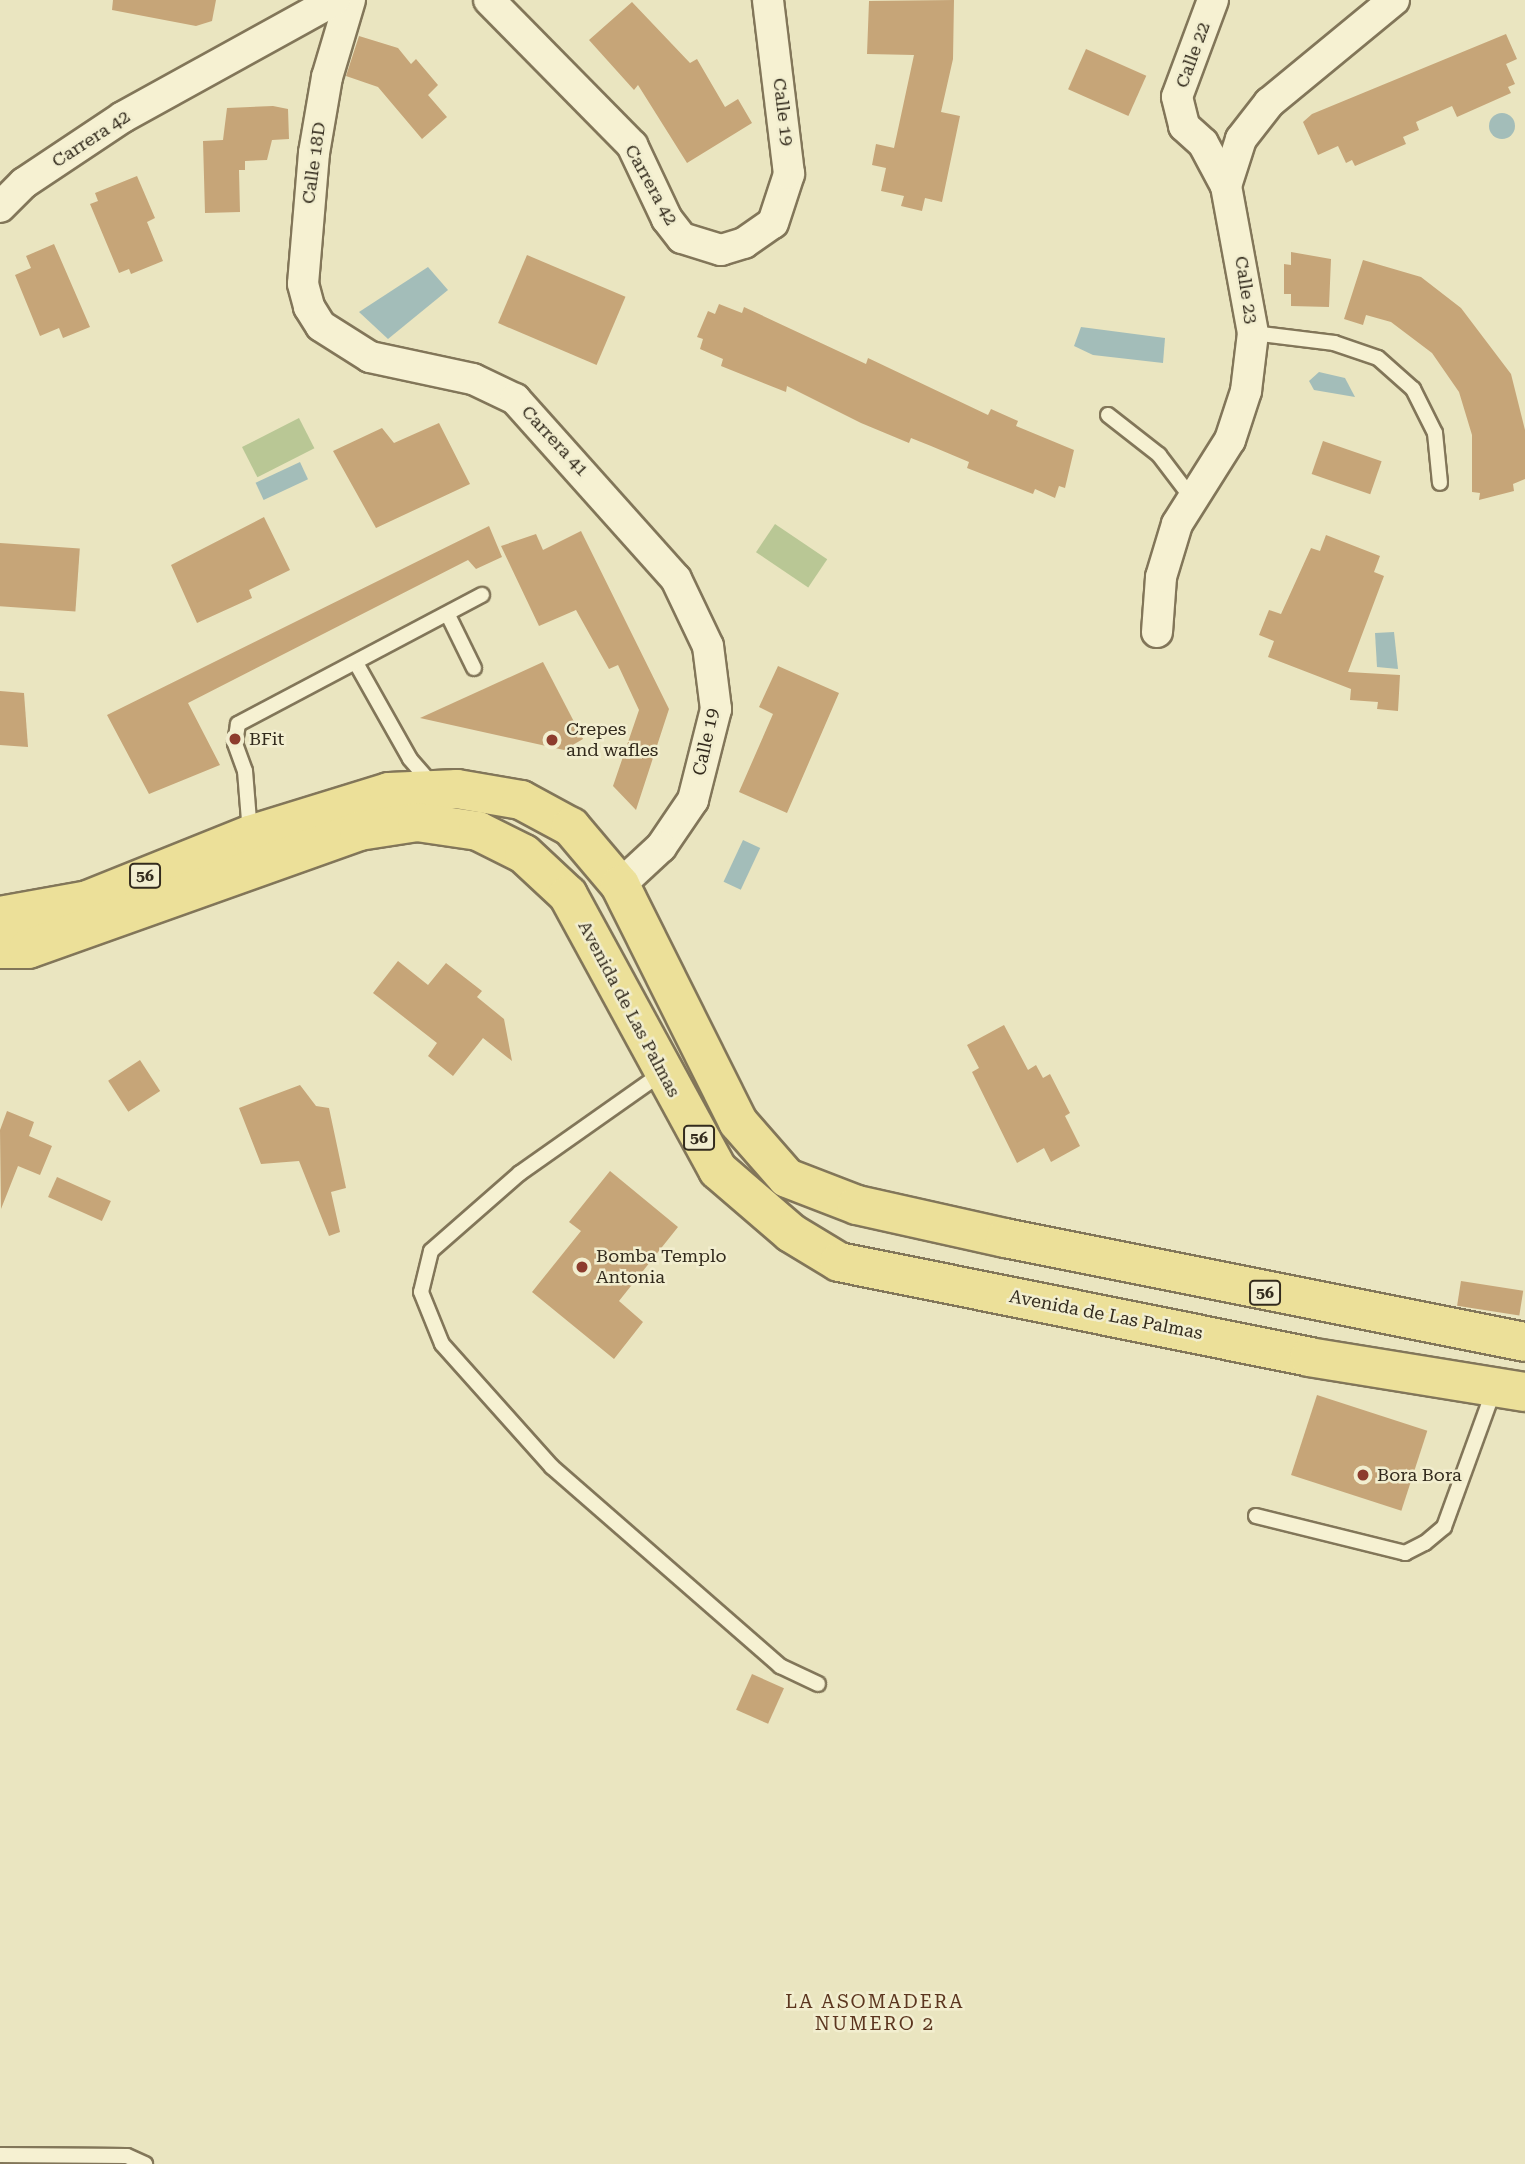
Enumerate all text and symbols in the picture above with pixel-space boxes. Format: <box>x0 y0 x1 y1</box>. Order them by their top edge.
street label: Calle 22 <box>1171 19 1215 91</box>
street label: Calle 19 <box>768 77 798 147</box>
street label: Carrera 42 <box>48 106 134 172</box>
street label: Calle 18D <box>298 121 330 205</box>
street label: Carrera 42 <box>620 141 682 229</box>
street label: Calle 23 <box>1230 255 1262 325</box>
street label: Carrera 41 <box>517 401 593 481</box>
street label: Calle 19 <box>688 706 724 778</box>
place label: Crepes and wafles <box>566 719 658 762</box>
place label: BFit <box>249 728 284 750</box>
marker: BFit <box>227 731 243 747</box>
marker: Crepes and wafles <box>544 732 560 748</box>
road number: 56 <box>128 863 162 888</box>
street label: Avenida de Las Palmas <box>573 917 685 1101</box>
road number: 56 <box>682 1126 716 1150</box>
place label: Bomba Templo Antonia <box>596 1246 727 1288</box>
marker: Bomba Templo Antonia <box>574 1259 590 1275</box>
road number: 56 <box>1248 1280 1282 1306</box>
street label: Avenida de Las Palmas <box>1008 1286 1204 1344</box>
place label: Bora Bora <box>1377 1464 1462 1486</box>
marker: Bora Bora <box>1355 1467 1371 1483</box>
district label: LA ASOMADERA NUMERO 2 <box>787 1991 963 2035</box>

